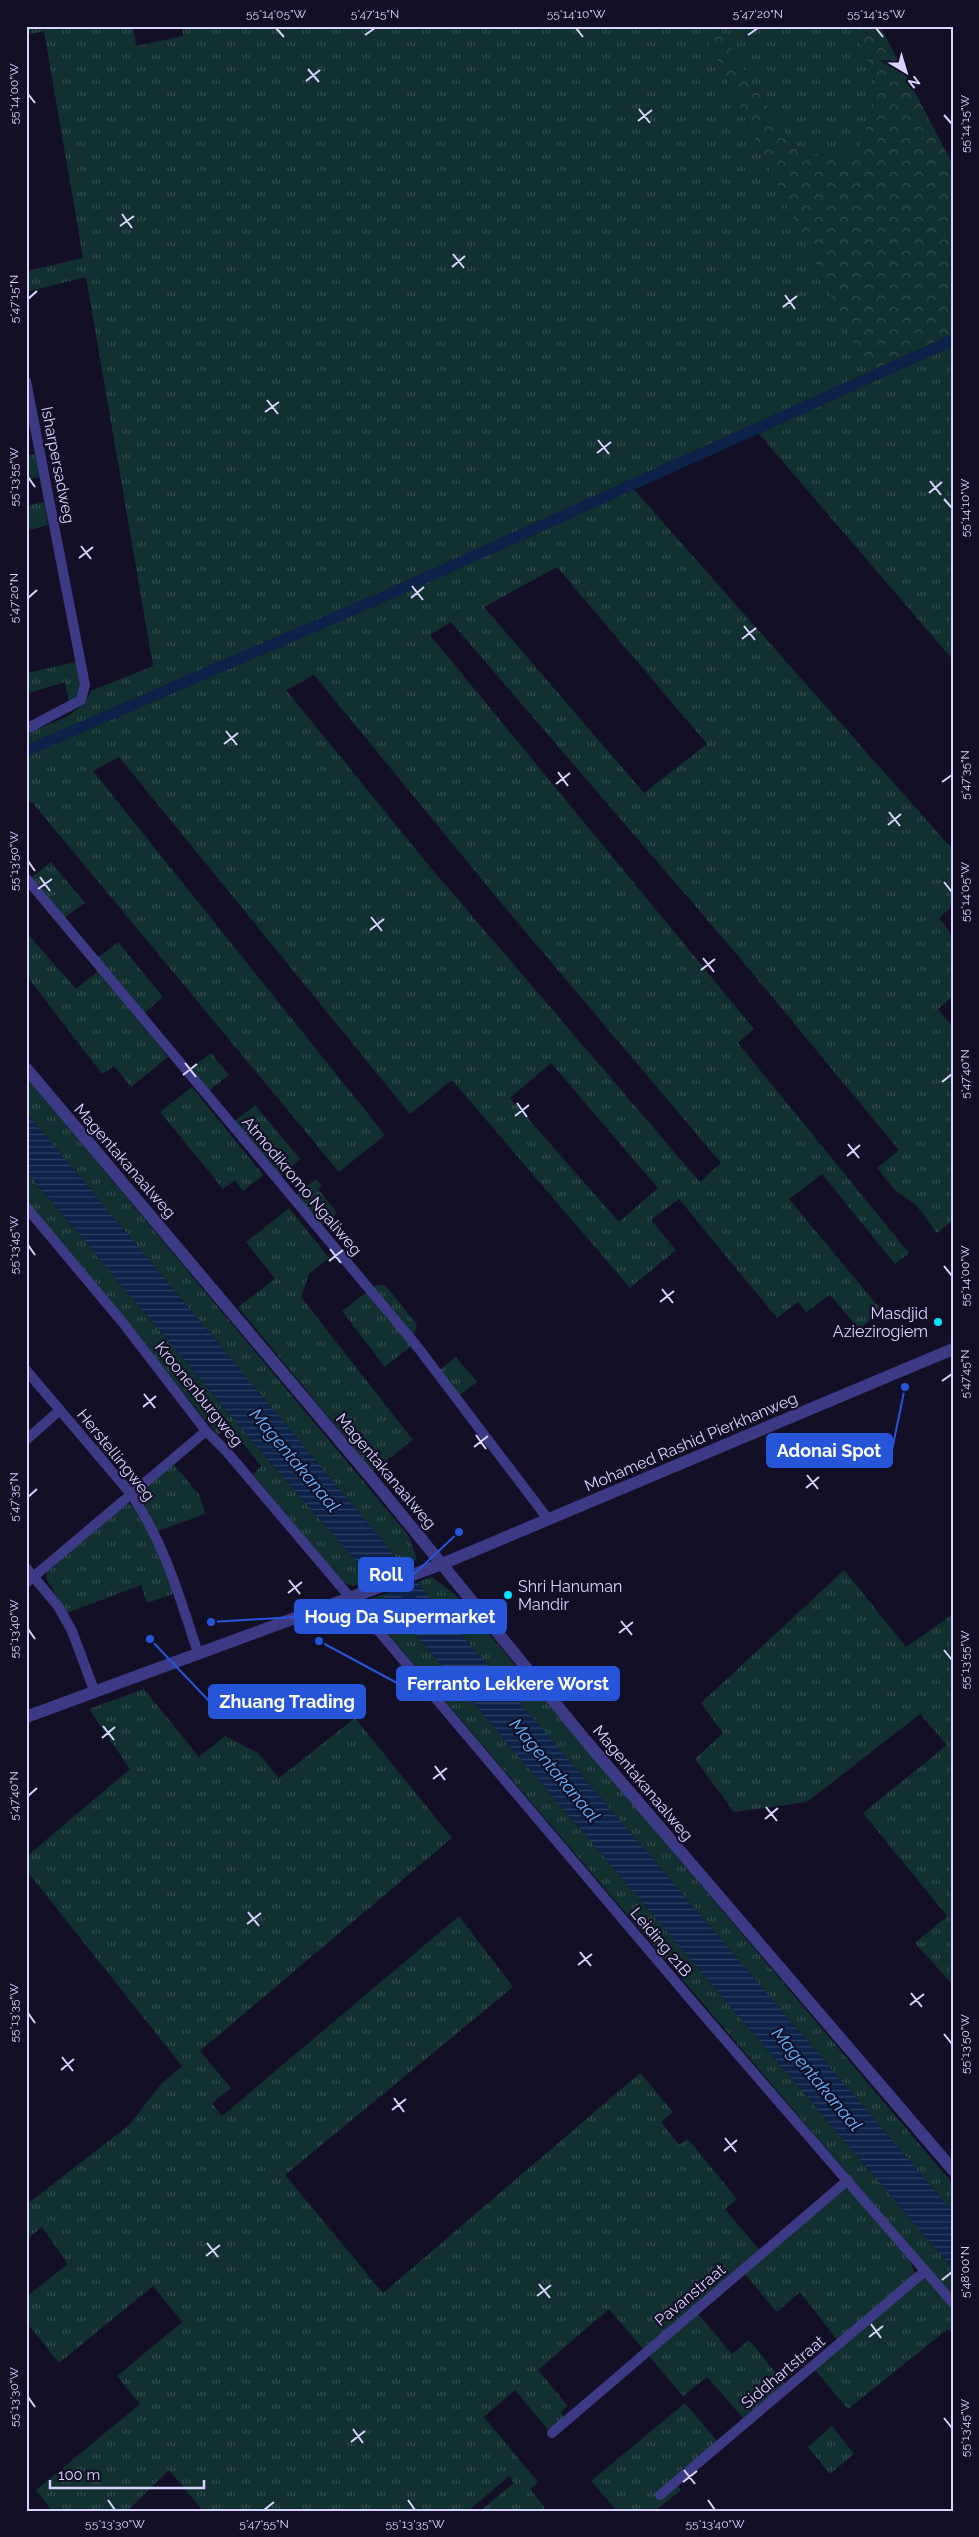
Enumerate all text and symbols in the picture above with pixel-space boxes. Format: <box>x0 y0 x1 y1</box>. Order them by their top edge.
text: 55°14'05"W <box>246 7 307 21</box>
text: 5°47'15"N <box>351 7 399 21</box>
text: 55°14'10"W <box>547 7 606 21</box>
text: 5°47'20"N <box>733 7 783 21</box>
text: 55°14'15"W <box>847 7 905 21</box>
north arrow <box>882 48 932 98</box>
text: 55°14'00"W <box>7 63 21 124</box>
text: N <box>905 73 923 92</box>
text: 55°14'15"W <box>958 95 972 153</box>
text: 5°47'15"N <box>7 275 21 323</box>
street label: Isharpersadweg <box>37 405 79 525</box>
text: 55°13'55"W <box>7 447 21 507</box>
text: 55°14'10"W <box>958 478 972 537</box>
text: 5°47'20"N <box>7 573 21 623</box>
text: 5°47'35"N <box>958 750 972 800</box>
text: 55°13'50"W <box>7 831 21 891</box>
text: 55°14'05"W <box>958 861 972 922</box>
text: 5°47'40"N <box>958 1049 972 1099</box>
street label: Magentakanaalweg <box>70 1100 180 1222</box>
street label: Atmodikromo Ngaliweg <box>238 1113 366 1259</box>
text: 55°13'45"W <box>7 1215 21 1274</box>
text: 55°14'00"W <box>958 1245 972 1306</box>
place label: Masdjid Aziezirogiem <box>833 1304 928 1341</box>
marker: Masdjid Aziezirogiem <box>932 1316 944 1328</box>
street label: Kroonenburgweg <box>151 1338 247 1450</box>
text: 5°47'45"N <box>958 1350 972 1398</box>
street label: Mohamed Rashid Pierkhanweg <box>582 1388 800 1496</box>
water label: Magentakanaal <box>245 1404 345 1516</box>
street label: Herstellingweg <box>73 1405 159 1505</box>
street label: Magentakanaalweg <box>332 1409 440 1533</box>
callout: Adonai Spot <box>767 1434 892 1467</box>
text: Adonai Spot <box>777 1440 881 1461</box>
text: 5°47'35"N <box>7 1472 21 1522</box>
callout: Roll <box>359 1558 413 1591</box>
text: Roll <box>369 1564 403 1585</box>
place label: Shri Hanuman Mandir <box>518 1577 622 1614</box>
marker: Shri Hanuman Mandir <box>502 1589 514 1601</box>
text: 55°13'40"W <box>7 1599 21 1659</box>
callout: Houg Da Supermarket <box>295 1600 506 1633</box>
text: Houg Da Supermarket <box>305 1606 496 1627</box>
text: 55°13'55"W <box>958 1630 972 1690</box>
callout: Ferranto Lekkere Worst <box>397 1667 619 1700</box>
text: Ferranto Lekkere Worst <box>407 1673 609 1694</box>
callout: Zhuang Trading <box>209 1685 365 1718</box>
text: Zhuang Trading <box>219 1691 355 1712</box>
water label: Magentakanaal <box>505 1714 605 1826</box>
street label: Magentakanaalweg <box>589 1721 697 1845</box>
text: 5°47'40"N <box>7 1771 21 1821</box>
street label: Leiding 21B <box>627 1903 695 1981</box>
text: 55°13'35"W <box>7 1983 21 2043</box>
text: 55°13'50"W <box>958 2014 972 2074</box>
water label: Magentakanaal <box>767 2023 867 2135</box>
text: 5°48'00"N <box>958 2246 972 2298</box>
street label: Pavanstraat <box>651 2260 730 2330</box>
street label: Siddhartstraat <box>737 2331 829 2413</box>
text: 55°13'30"W <box>7 2367 21 2427</box>
text: 55°13'45"W <box>958 2398 972 2457</box>
scale bar <box>50 2457 204 2489</box>
text: 100 m <box>58 2466 100 2484</box>
text: 55°13'30"W <box>85 2517 145 2531</box>
text: 5°47'55"N <box>239 2517 289 2531</box>
text: 55°13'35"W <box>385 2517 445 2531</box>
text: 55°13'40"W <box>685 2517 745 2531</box>

